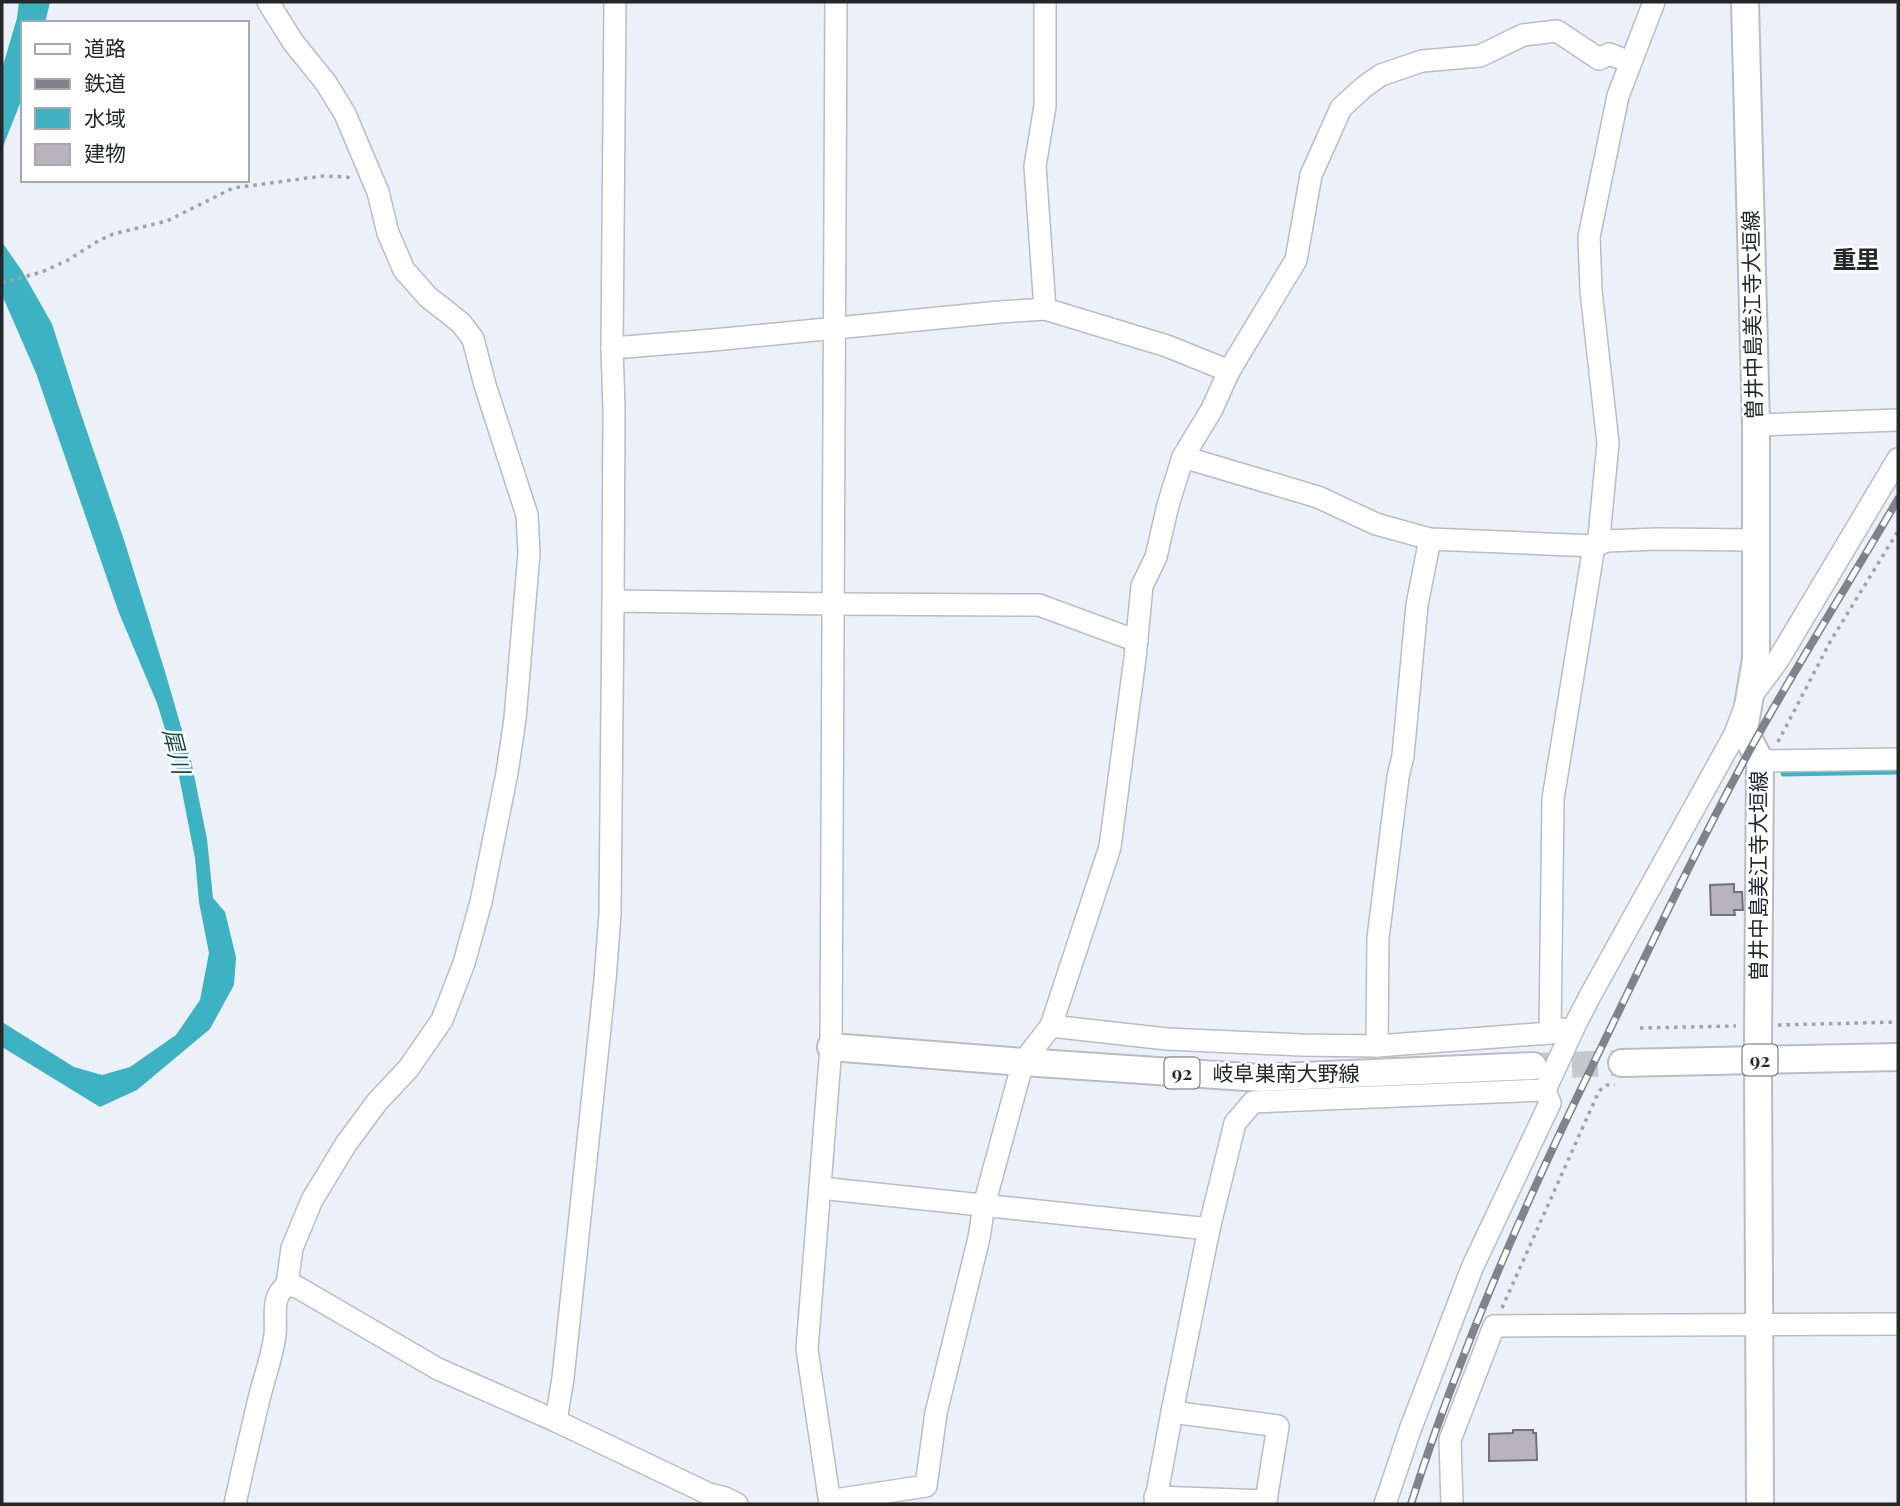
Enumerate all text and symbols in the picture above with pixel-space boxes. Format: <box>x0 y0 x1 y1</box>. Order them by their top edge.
legend <box>21 21 248 182</box>
text: 道路 <box>84 33 126 61</box>
text: 鉄道 <box>84 68 126 96</box>
text: 水域 <box>84 103 126 131</box>
text: 建物 <box>84 138 126 166</box>
street label: 曽井中島美江寺大垣線 <box>1735 210 1767 420</box>
district label: 重里 <box>1832 242 1880 274</box>
water label: 犀川 <box>157 725 199 780</box>
street label: 曽井中島美江寺大垣線 <box>1743 771 1771 981</box>
road number: 92 <box>1742 1044 1778 1076</box>
road number: 92 <box>1164 1058 1200 1088</box>
street label: 岐阜巣南大野線 <box>1213 1058 1360 1086</box>

